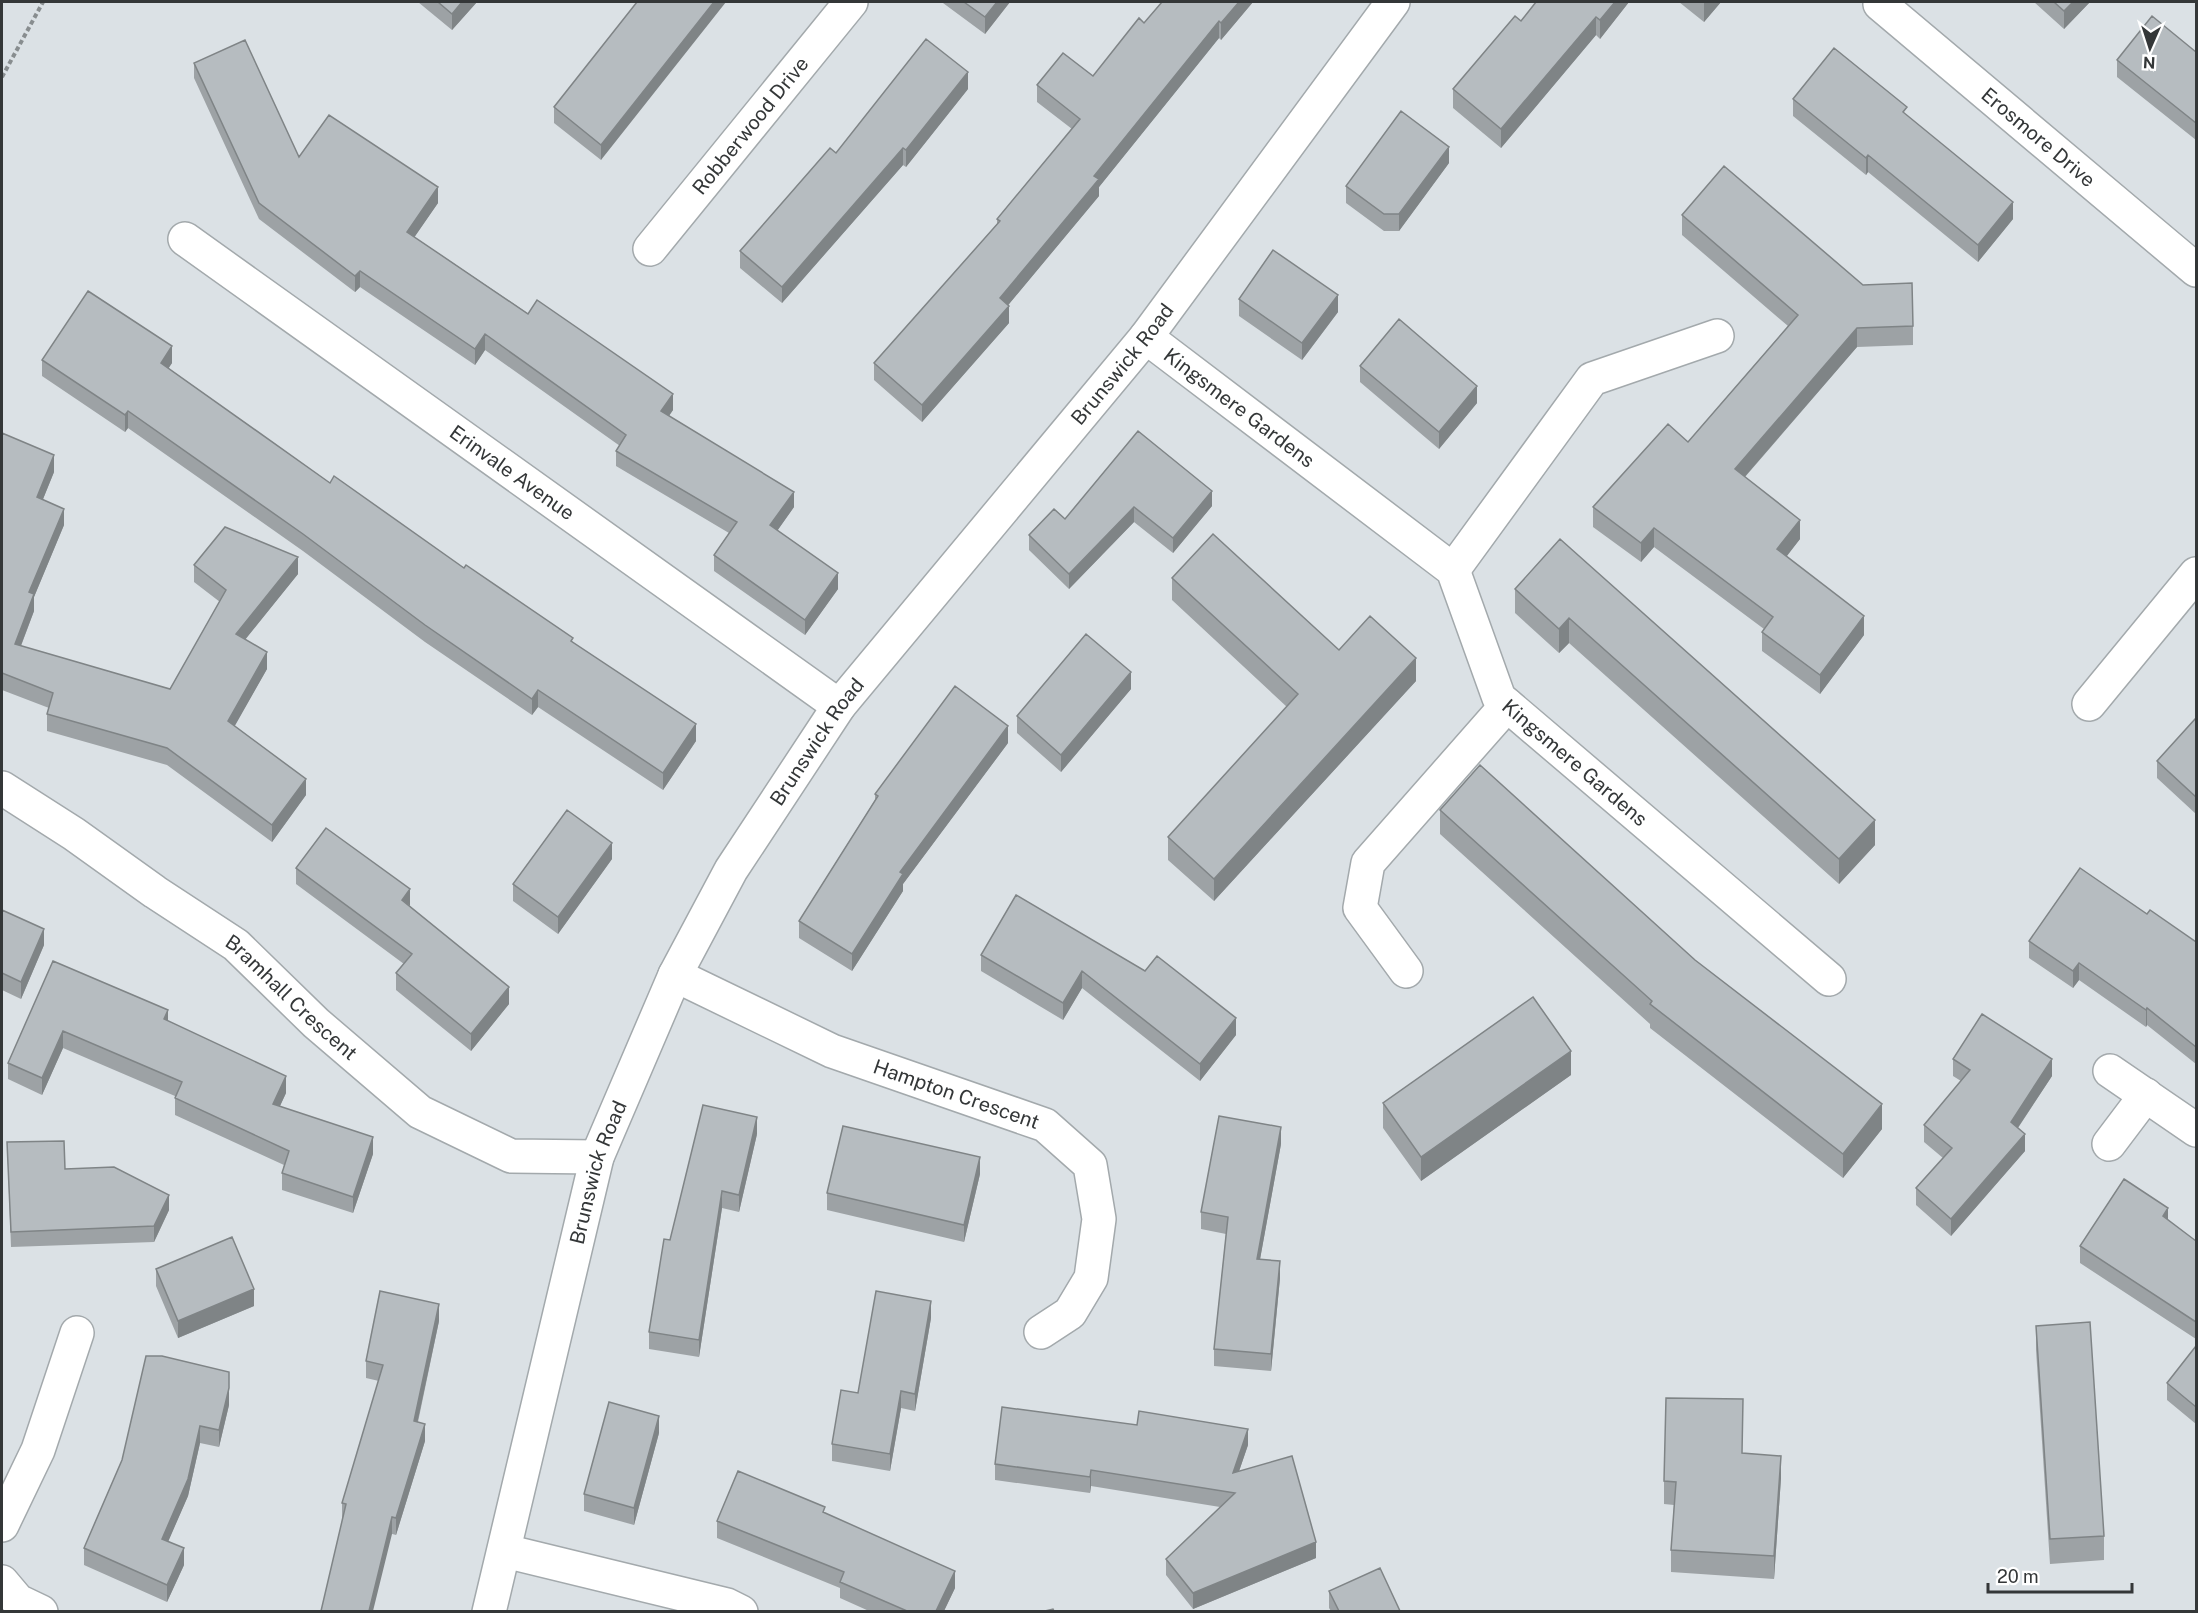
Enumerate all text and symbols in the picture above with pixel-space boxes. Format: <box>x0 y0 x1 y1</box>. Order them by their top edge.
north arrow <box>2120 18 2180 78</box>
street label: Robberwood Drive <box>687 52 813 199</box>
text: N <box>2142 53 2156 72</box>
street label: Erosmore Drive <box>1977 83 2100 192</box>
street label: Brunswick Road <box>1066 299 1179 430</box>
street label: Kingsmere Gardens <box>1159 343 1319 473</box>
street label: Erinvale Avenue <box>445 420 579 525</box>
street label: Brunswick Road <box>765 673 869 810</box>
street label: Kingsmere Gardens <box>1497 694 1652 831</box>
street label: Bramhall Crescent <box>221 929 362 1065</box>
street label: Hampton Crescent <box>870 1054 1043 1134</box>
street label: Brunswick Road <box>565 1097 632 1247</box>
scale bar <box>1988 1556 2132 1594</box>
text: 20 m <box>1997 1566 2039 1587</box>

